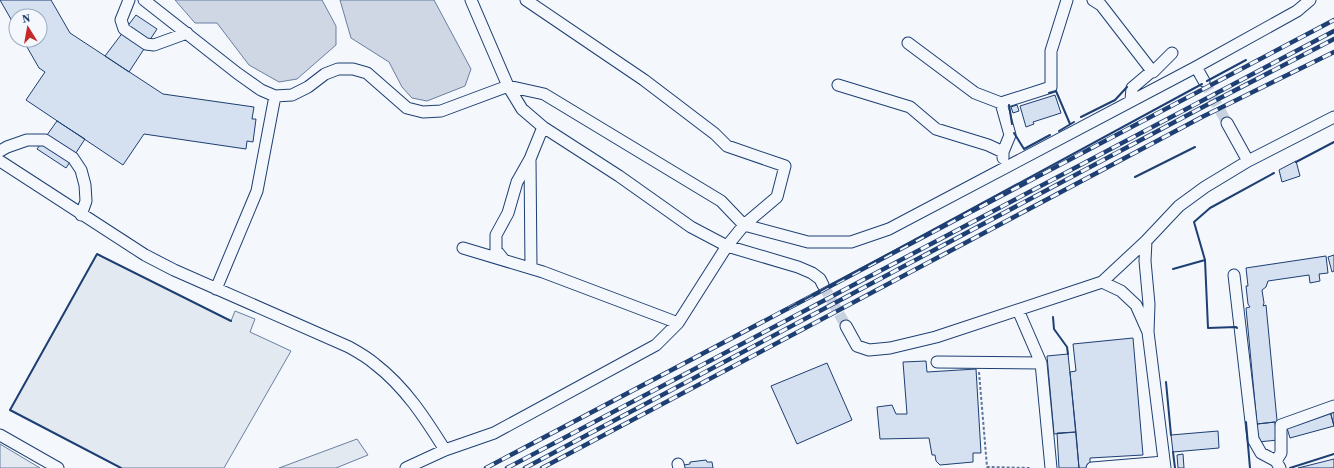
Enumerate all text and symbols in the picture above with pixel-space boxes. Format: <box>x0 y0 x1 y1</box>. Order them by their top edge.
north arrow <box>8 8 48 48</box>
text: N <box>21 11 32 27</box>

